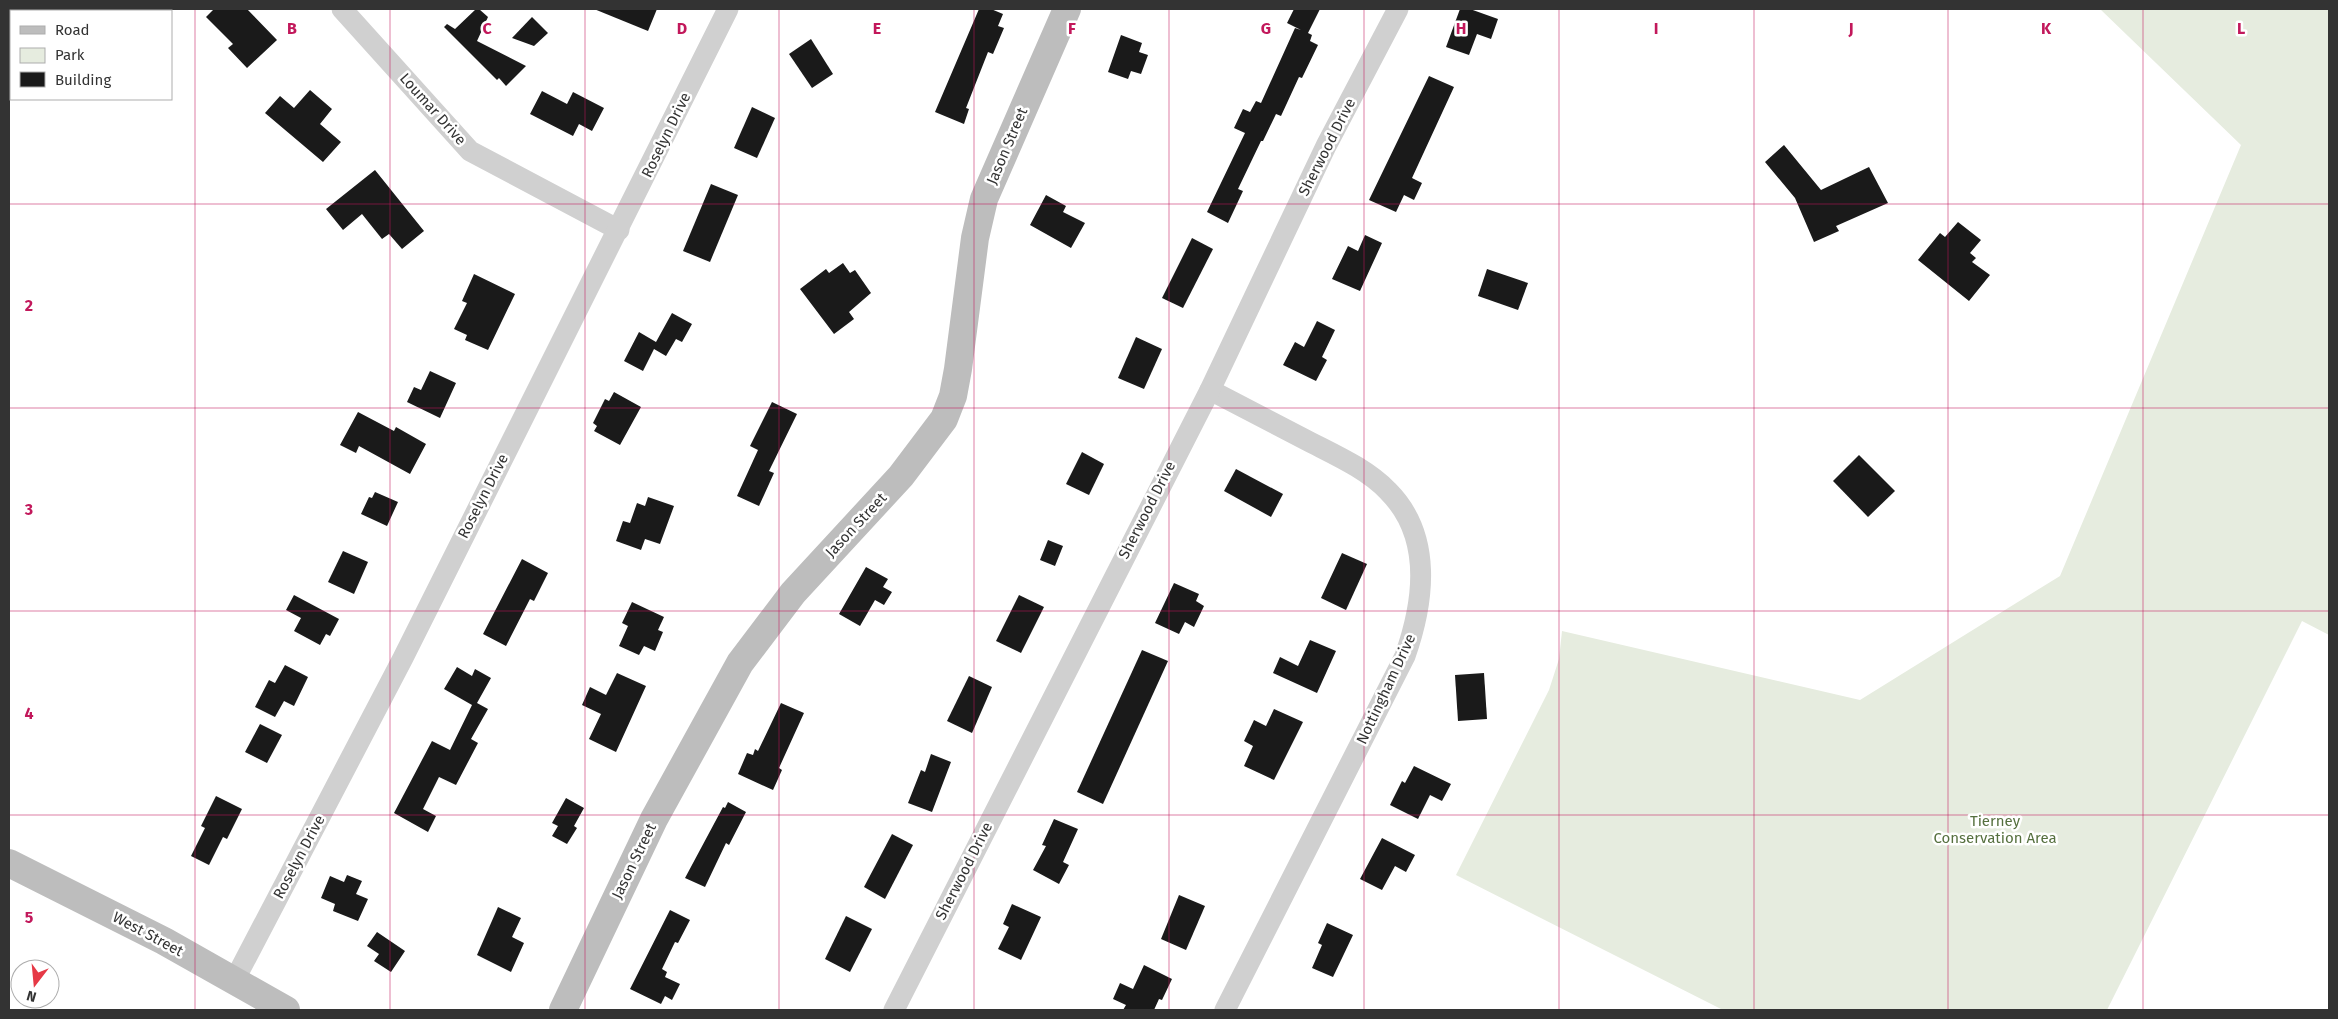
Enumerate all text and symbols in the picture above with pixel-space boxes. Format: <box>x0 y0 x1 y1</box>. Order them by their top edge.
legend <box>10 10 172 100</box>
text: B <box>287 19 297 38</box>
text: C <box>482 19 492 38</box>
text: D <box>677 19 687 38</box>
text: E <box>873 19 881 38</box>
text: F <box>1068 19 1076 38</box>
text: G <box>1261 19 1271 38</box>
text: H <box>1456 19 1466 38</box>
text: I <box>1654 19 1658 38</box>
text: J <box>1847 19 1854 38</box>
text: K <box>2041 19 2052 38</box>
text: L <box>2237 19 2245 38</box>
text: Road <box>55 21 90 39</box>
text: Park <box>55 46 85 64</box>
street label: Loumar Drive <box>396 69 470 149</box>
text: Building <box>55 71 111 89</box>
street label: Roselyn Drive <box>638 90 694 180</box>
street label: Sherwood Drive <box>1295 95 1359 199</box>
street label: Jason Street <box>983 104 1031 187</box>
text: 2 <box>25 296 33 315</box>
street label: Roselyn Drive <box>454 451 512 541</box>
street label: Sherwood Drive <box>1115 458 1179 562</box>
street label: Jason Street <box>822 489 891 561</box>
text: 3 <box>24 500 33 519</box>
street label: Nottingham Drive <box>1353 631 1419 747</box>
text: 4 <box>24 704 34 723</box>
street label: Roselyn Drive <box>269 812 329 902</box>
park label: Tierney Conservation Area <box>1933 812 2057 847</box>
street label: Sherwood Drive <box>932 819 996 923</box>
street label: Jason Street <box>608 820 660 902</box>
text: 5 <box>25 908 34 927</box>
street label: West Street <box>110 908 187 960</box>
north arrow <box>10 959 60 1009</box>
text: N <box>25 987 38 1005</box>

